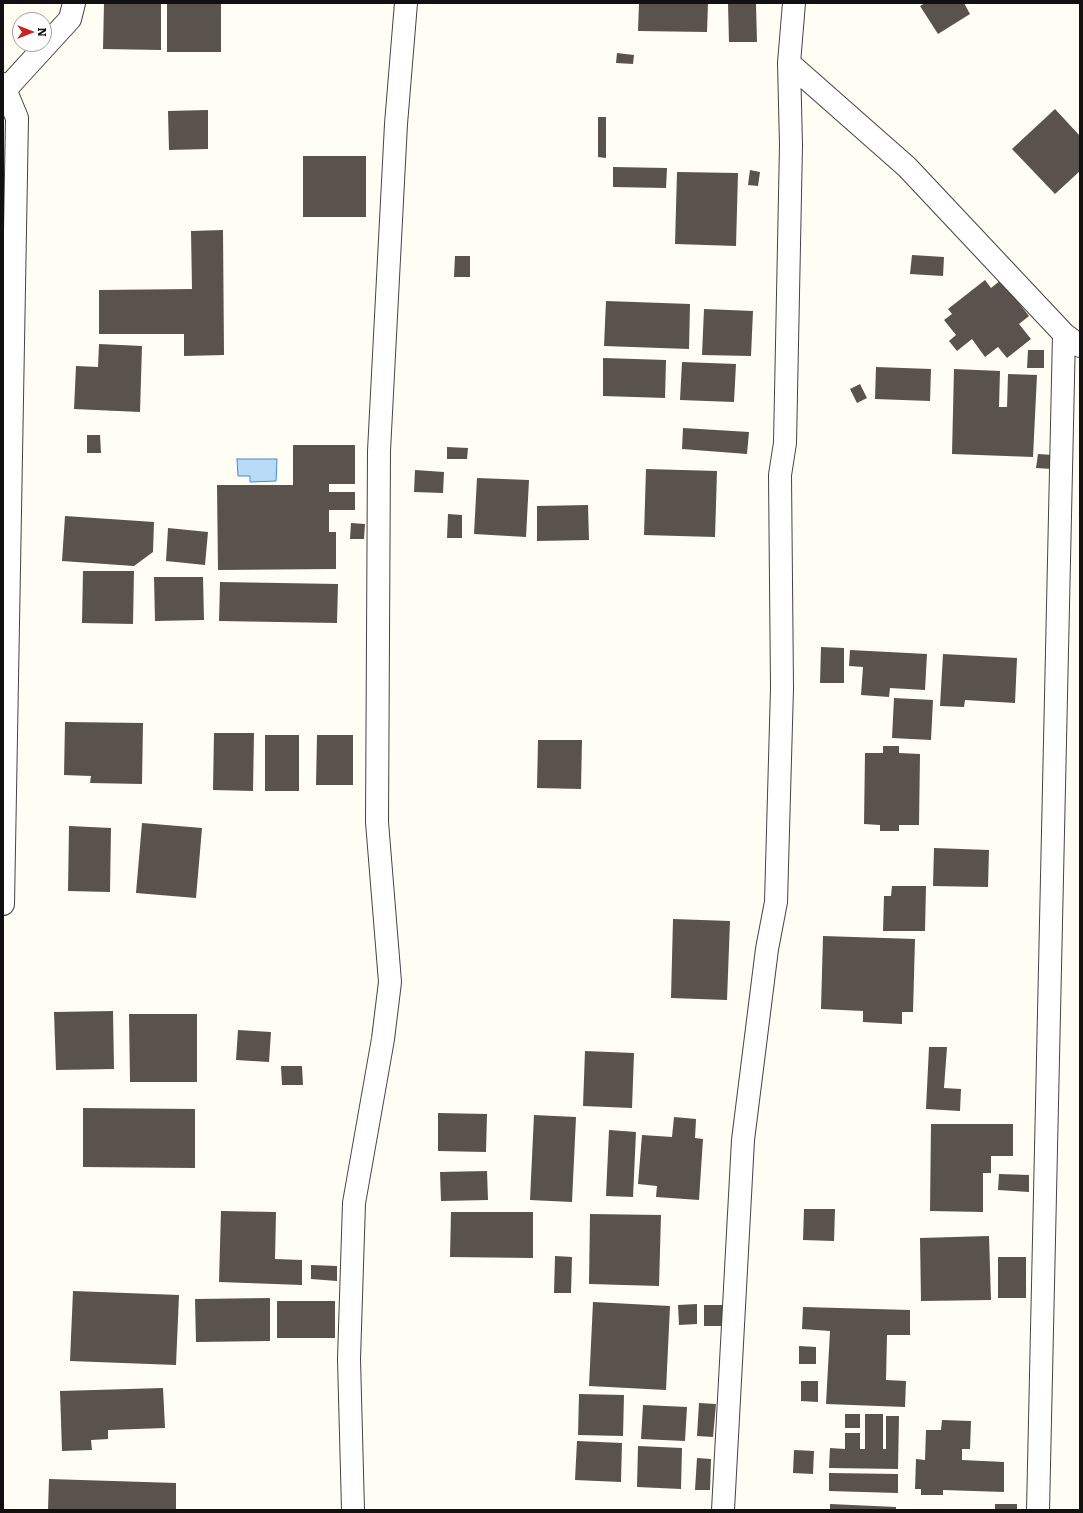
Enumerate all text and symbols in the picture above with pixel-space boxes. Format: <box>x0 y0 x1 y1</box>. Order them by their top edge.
north arrow <box>12 12 52 52</box>
text: N <box>35 27 51 37</box>

